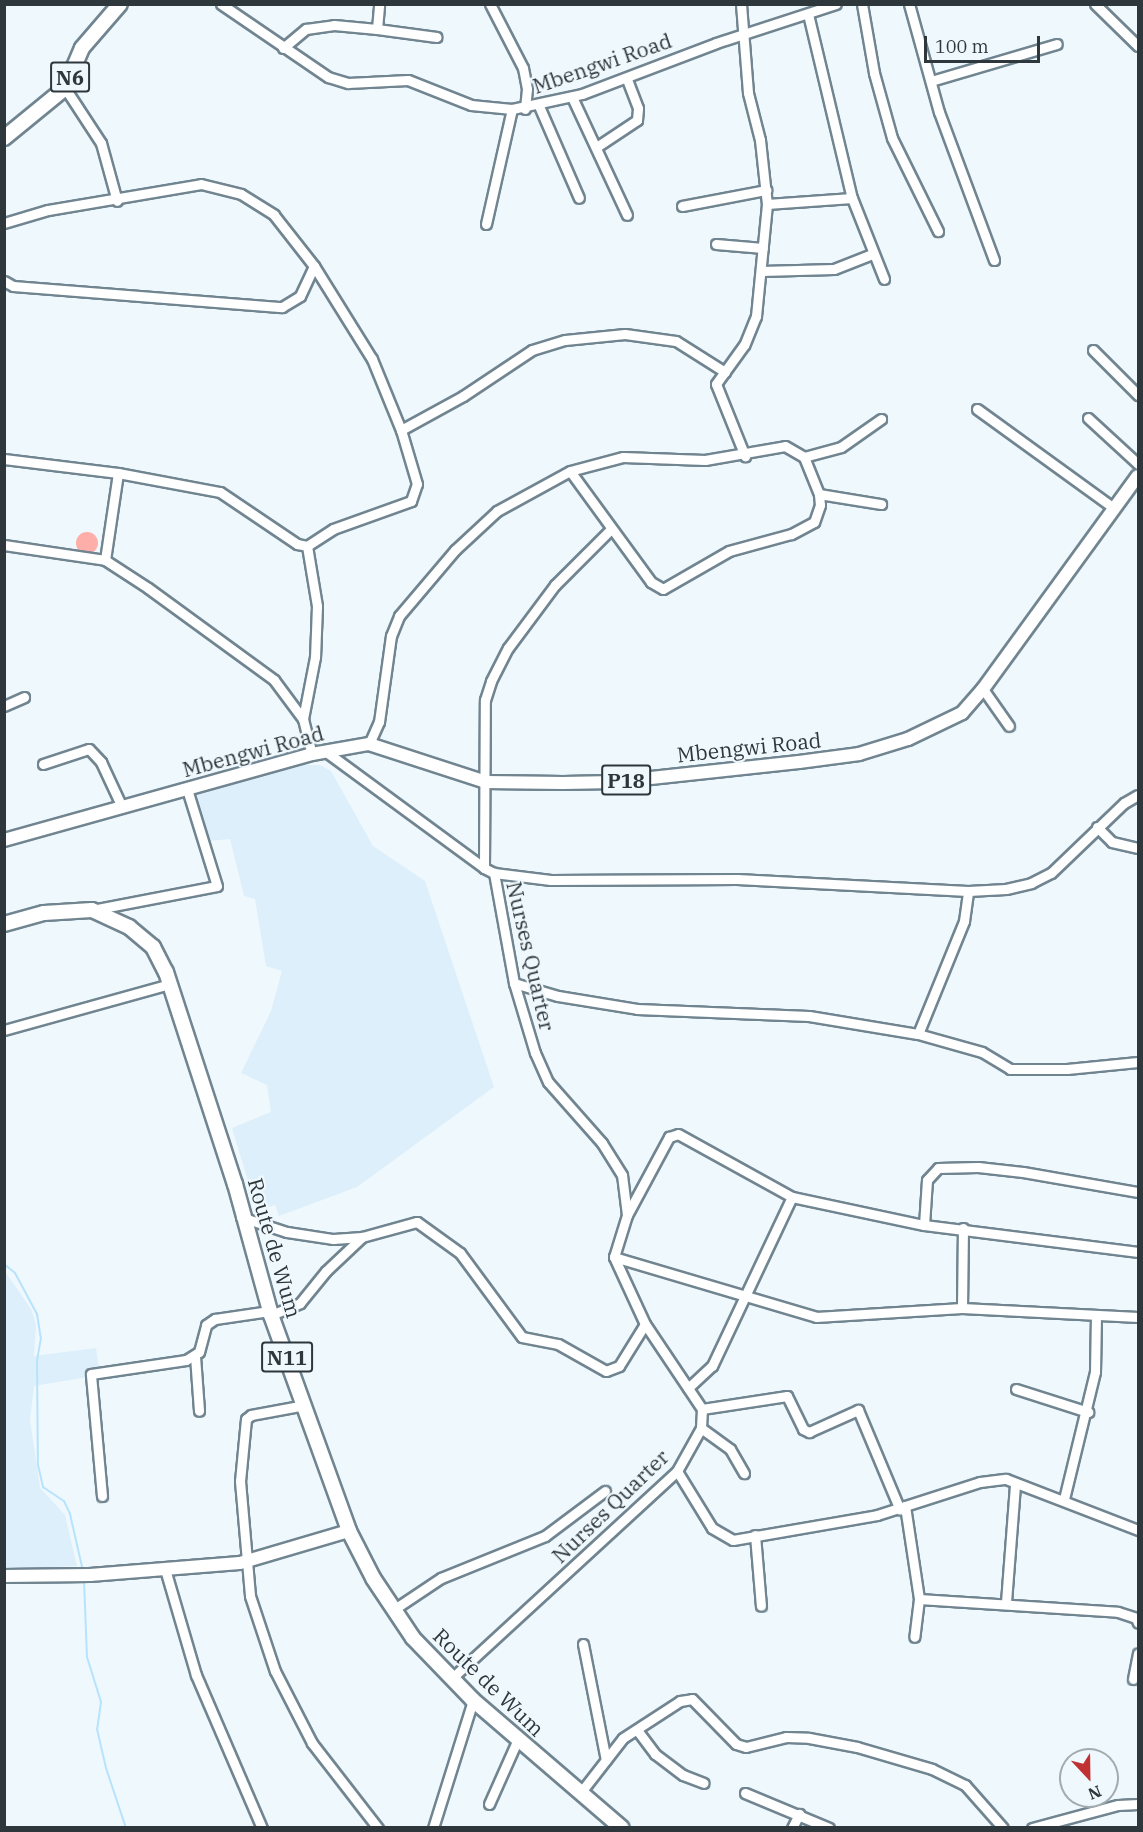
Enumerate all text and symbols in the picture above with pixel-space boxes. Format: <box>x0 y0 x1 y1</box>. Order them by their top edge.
scale bar <box>927 24 1042 62</box>
street label: Mbengwi Road <box>529 27 675 99</box>
text: 100 m <box>935 35 989 58</box>
road number: N6 <box>49 60 91 94</box>
street label: Mbengwi Road <box>180 720 326 782</box>
street label: Mbengwi Road <box>676 727 822 767</box>
road number: P18 <box>600 763 652 797</box>
street label: Nurses Quarter <box>502 879 560 1033</box>
street label: Route de Wum <box>243 1175 307 1321</box>
road number: N11 <box>260 1340 314 1374</box>
street label: Nurses Quarter <box>546 1444 674 1568</box>
street label: Route de Wum <box>428 1623 550 1741</box>
north arrow <box>1059 1748 1119 1808</box>
text: N <box>1085 1781 1105 1804</box>

